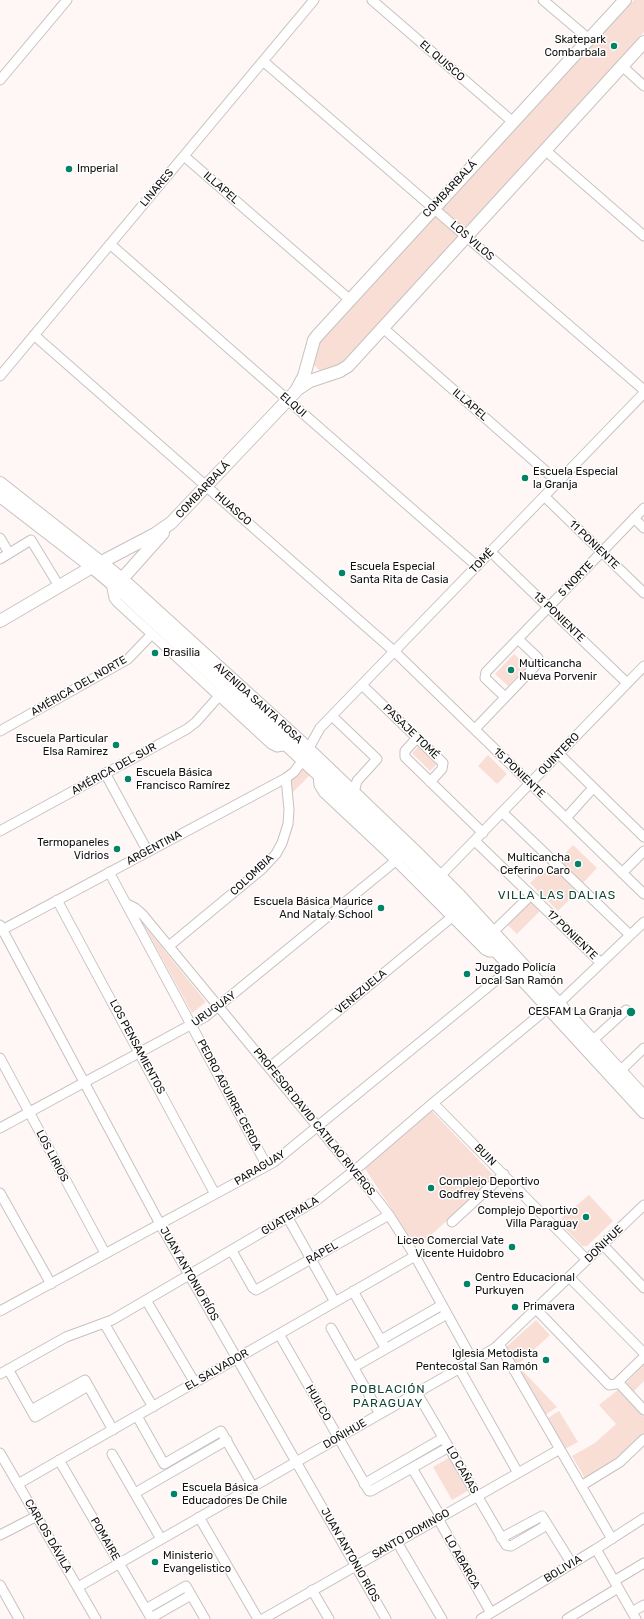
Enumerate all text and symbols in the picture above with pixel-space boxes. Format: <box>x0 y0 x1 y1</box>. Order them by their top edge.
place label: Skatepark Combarbala <box>544 33 606 59</box>
street label: EL QUISCO <box>417 38 467 84</box>
marker: Skatepark Combarbala <box>609 41 619 51</box>
street label: COMBARBALÁ <box>420 158 480 220</box>
place label: Imperial <box>77 162 118 176</box>
marker: Imperial <box>64 164 74 174</box>
street label: LINARES <box>138 167 176 209</box>
street label: ILLAPEL <box>201 169 241 207</box>
street label: LOS VILOS <box>447 218 497 264</box>
street label: ILLAPEL <box>450 386 490 424</box>
street label: ELQUI <box>277 390 309 420</box>
street label: COMBARBALÁ <box>173 459 233 521</box>
place label: Escuela Especial la Granja <box>533 465 618 491</box>
marker: Escuela Especial la Granja <box>520 473 530 483</box>
street label: HUASCO <box>212 489 254 529</box>
street label: 11 PONIENTE <box>566 518 622 572</box>
street label: TOMÉ <box>467 546 497 576</box>
street label: 5 NORTE <box>556 558 596 600</box>
place label: Escuela Especial Santa Rita de Casia <box>350 560 449 586</box>
marker: Escuela Especial Santa Rita de Casia <box>337 568 347 578</box>
street label: 13 PONIENTE <box>530 589 588 645</box>
place label: Brasilia <box>163 646 200 660</box>
marker: Brasilia <box>150 648 160 658</box>
street label: AMÉRICA DEL NORTE <box>29 653 129 719</box>
place label: Multicancha Nueva Porvenir <box>519 657 597 683</box>
street label: AVENIDA SANTA ROSA <box>211 660 305 746</box>
marker: Multicancha Nueva Porvenir <box>506 665 516 675</box>
street label: PASAJE TOMÉ <box>380 702 442 762</box>
street label: QUINTERO <box>536 730 582 778</box>
place label: Escuela Particular Elsa Ramirez <box>16 732 108 758</box>
street label: AMÉRICA DEL SUR <box>69 740 159 798</box>
marker: Escuela Particular Elsa Ramirez <box>111 740 121 750</box>
street label: 15 PONIENTE <box>491 745 547 801</box>
place label: Escuela Básica Francisco Ramírez <box>136 766 230 792</box>
marker: Escuela Básica Francisco Ramírez <box>123 774 133 784</box>
street label: ARGENTINA <box>124 828 184 868</box>
place label: Termopaneles Vidrios <box>37 836 109 862</box>
marker: Termopaneles Vidrios <box>112 844 122 854</box>
place label: Multicancha Ceferino Caro <box>500 851 570 877</box>
street label: COLOMBIA <box>227 852 277 898</box>
marker: Multicancha Ceferino Caro <box>573 859 583 869</box>
district label: VILLA LAS DALIAS <box>498 889 616 903</box>
place label: Escuela Básica Maurice And Nataly School <box>253 895 373 921</box>
marker: Escuela Básica Maurice And Nataly School <box>376 903 386 913</box>
street label: 17 PONIENTE <box>544 907 600 963</box>
place label: Juzgado Policía Local San Ramón <box>475 961 563 987</box>
street label: VENEZUELA <box>333 967 389 1017</box>
marker: Juzgado Policía Local San Ramón <box>462 969 472 979</box>
street label: URUGUAY <box>189 989 239 1029</box>
street label: LOS PENSAMIENTOS <box>107 998 167 1096</box>
place label: CESFAM La Granja <box>528 1005 622 1019</box>
marker: CESFAM La Granja <box>625 1006 637 1018</box>
street label: PEDRO AGUIRRE CERDA <box>194 1037 264 1153</box>
street label: PROFESOR DAVID CATILAO RIVEROS <box>250 1046 378 1198</box>
street label: LOS LIRIOS <box>33 1128 71 1184</box>
street label: BUIN <box>471 1141 499 1169</box>
street label: PARAGUAY <box>232 1148 288 1188</box>
place label: Complejo Deportivo Godfrey Stevens <box>439 1175 540 1201</box>
marker: Complejo Deportivo Godfrey Stevens <box>426 1183 436 1193</box>
street label: GUATEMALA <box>259 1194 321 1238</box>
place label: Complejo Deportivo Villa Paraguay <box>477 1204 578 1230</box>
marker: Complejo Deportivo Villa Paraguay <box>581 1212 591 1222</box>
street label: DOÑIHUE <box>582 1223 626 1265</box>
street label: JUAN ANTONIO RÍOS <box>157 1225 221 1323</box>
place label: Liceo Comercial Vate Vicente Huidobro <box>397 1234 504 1260</box>
street label: RAPEL <box>304 1239 340 1267</box>
marker: Liceo Comercial Vate Vicente Huidobro <box>507 1242 517 1252</box>
place label: Centro Educacional Purkuyen <box>475 1271 575 1297</box>
marker: Centro Educacional Purkuyen <box>462 1279 472 1289</box>
place label: Primavera <box>523 1300 575 1314</box>
marker: Primavera <box>510 1302 520 1312</box>
street label: EL SALVADOR <box>183 1347 251 1393</box>
place label: Iglesia Metodista Pentecostal San Ramón <box>416 1347 538 1373</box>
marker: Iglesia Metodista Pentecostal San Ramón <box>541 1355 551 1365</box>
street label: HUILCO <box>302 1383 334 1423</box>
district label: POBLACIÓN PARAGUAY <box>350 1383 426 1411</box>
street label: DOÑIHUE <box>321 1416 369 1452</box>
street label: LO CAÑAS <box>443 1444 481 1496</box>
place label: Escuela Básica Educadores De Chile <box>182 1481 287 1507</box>
marker: Escuela Básica Educadores De Chile <box>169 1489 179 1499</box>
street label: CARLOS DÁVILA <box>22 1497 74 1575</box>
street label: JUAN ANTONIO RÍOS <box>318 1506 382 1604</box>
street label: SANTO DOMINGO <box>370 1506 452 1562</box>
street label: POMAIRE <box>87 1515 123 1563</box>
street label: LO ABARCA <box>441 1533 483 1591</box>
place label: Ministerio Evangelistico <box>163 1549 231 1575</box>
street label: BOLIVIA <box>542 1553 584 1585</box>
marker: Ministerio Evangelistico <box>150 1557 160 1567</box>

